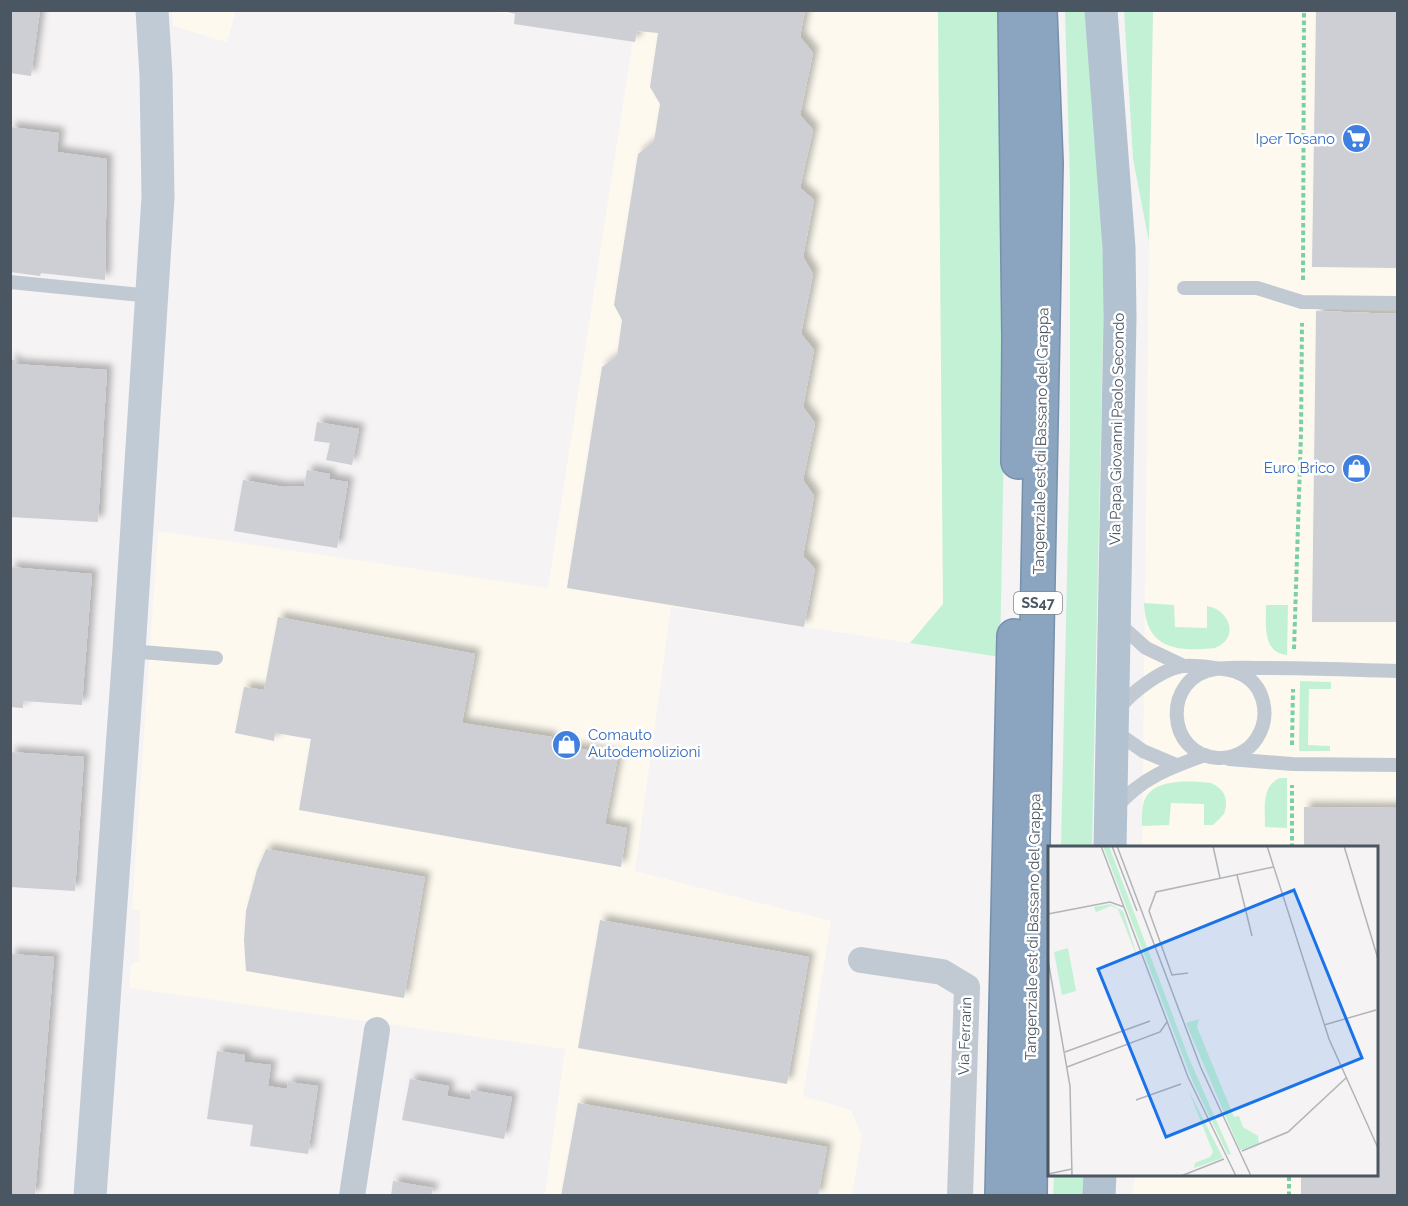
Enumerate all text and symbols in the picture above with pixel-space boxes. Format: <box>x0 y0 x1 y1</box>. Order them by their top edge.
supermarket icon: Iper Tosano <box>1340 123 1372 155</box>
place label: Iper Tosano <box>1255 130 1335 148</box>
street label: Tangenziale est di Bassano del Grappa <box>1030 307 1052 575</box>
street label: Via Papa Giovanni Paolo Secondo <box>1106 313 1128 545</box>
shop icon: Euro Brico <box>1340 452 1372 484</box>
place label: Euro Brico <box>1264 459 1335 477</box>
road number: SS47 <box>1014 592 1062 614</box>
place label: Comauto Autodemolizioni <box>588 726 701 761</box>
shop icon: Comauto Autodemolizioni <box>551 728 583 760</box>
street label: Tangenziale est di Bassano del Grappa <box>1022 793 1044 1061</box>
inset map <box>1048 846 1378 1176</box>
street label: Via Ferrarin <box>955 996 975 1076</box>

